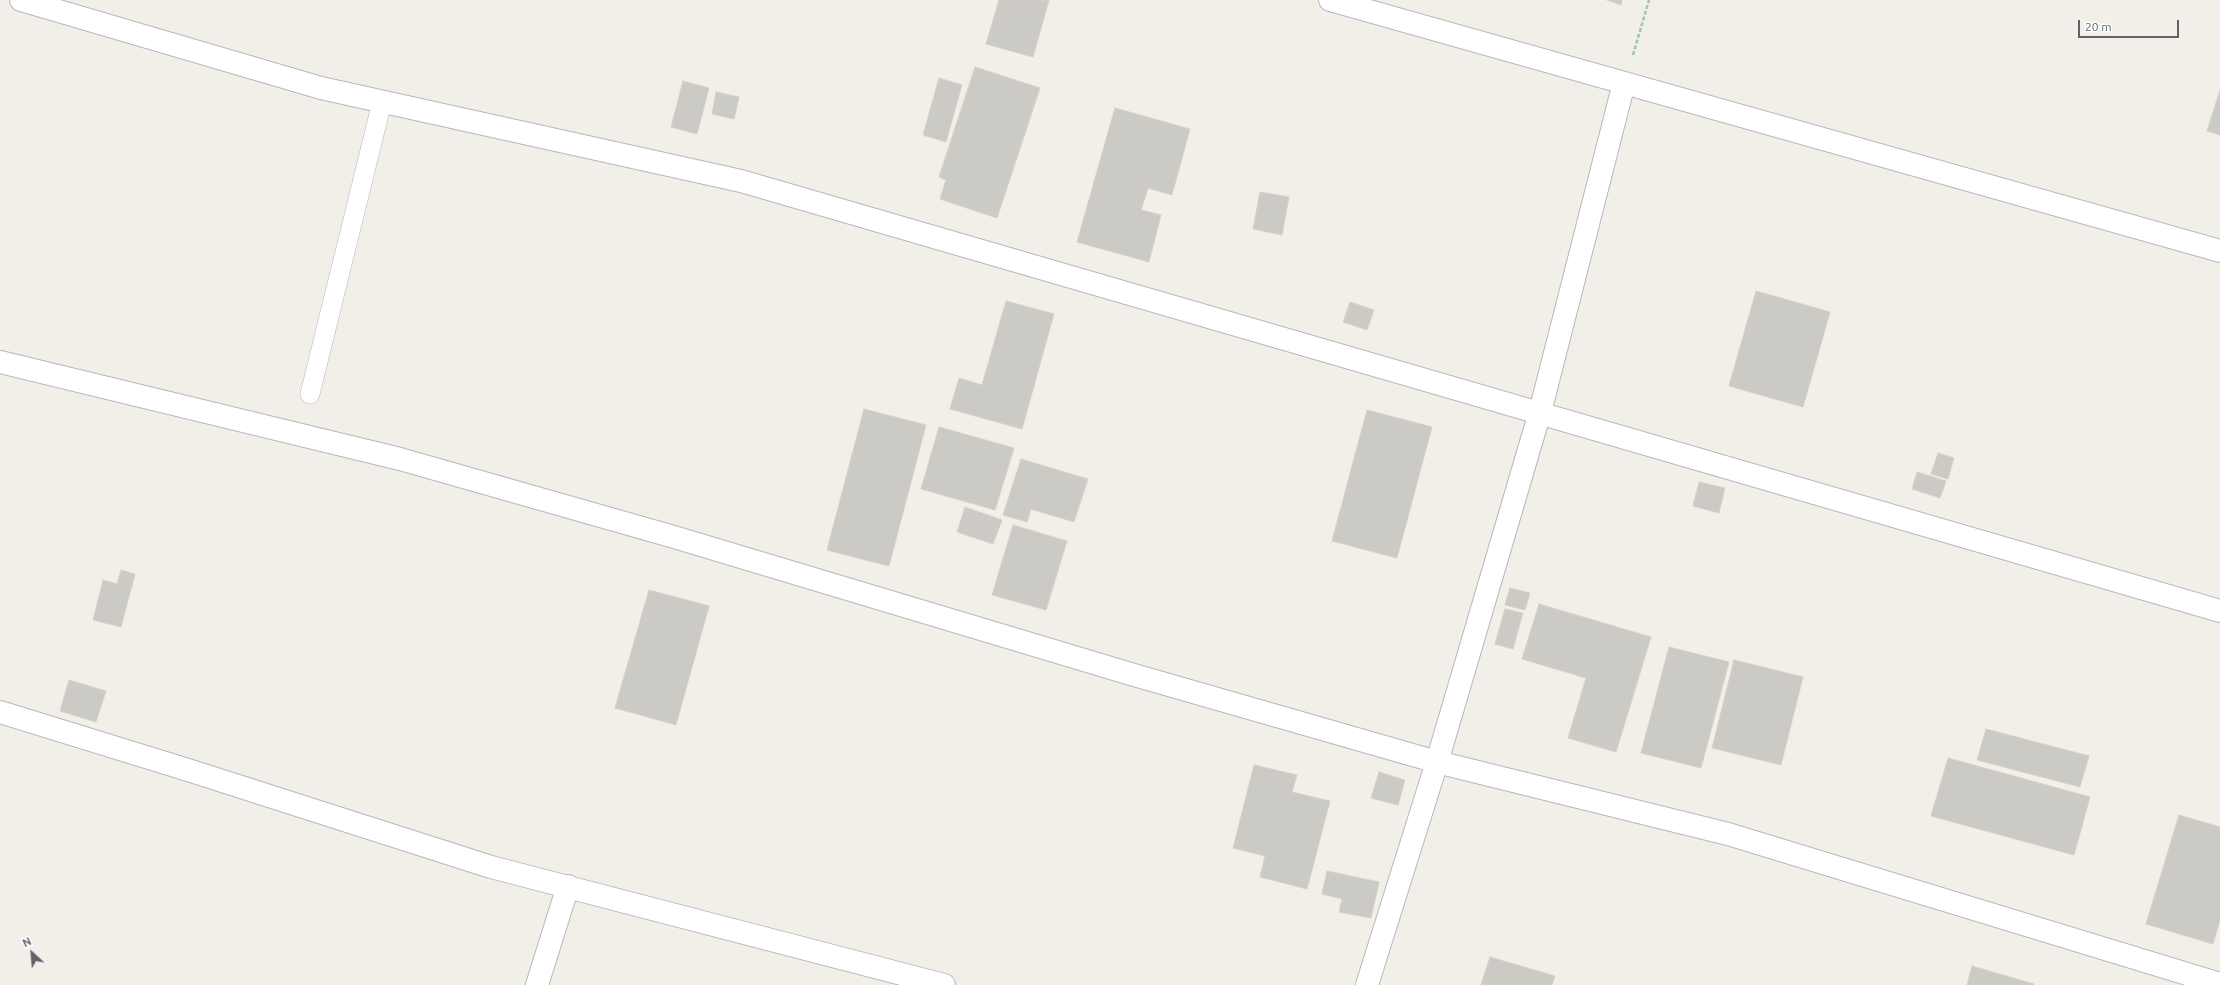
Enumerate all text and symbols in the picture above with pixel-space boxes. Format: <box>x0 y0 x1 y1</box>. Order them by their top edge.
scale bar <box>2080 12 2181 38</box>
text: 20 m <box>2085 20 2112 33</box>
north arrow <box>12 933 52 973</box>
text: N <box>20 935 33 949</box>

